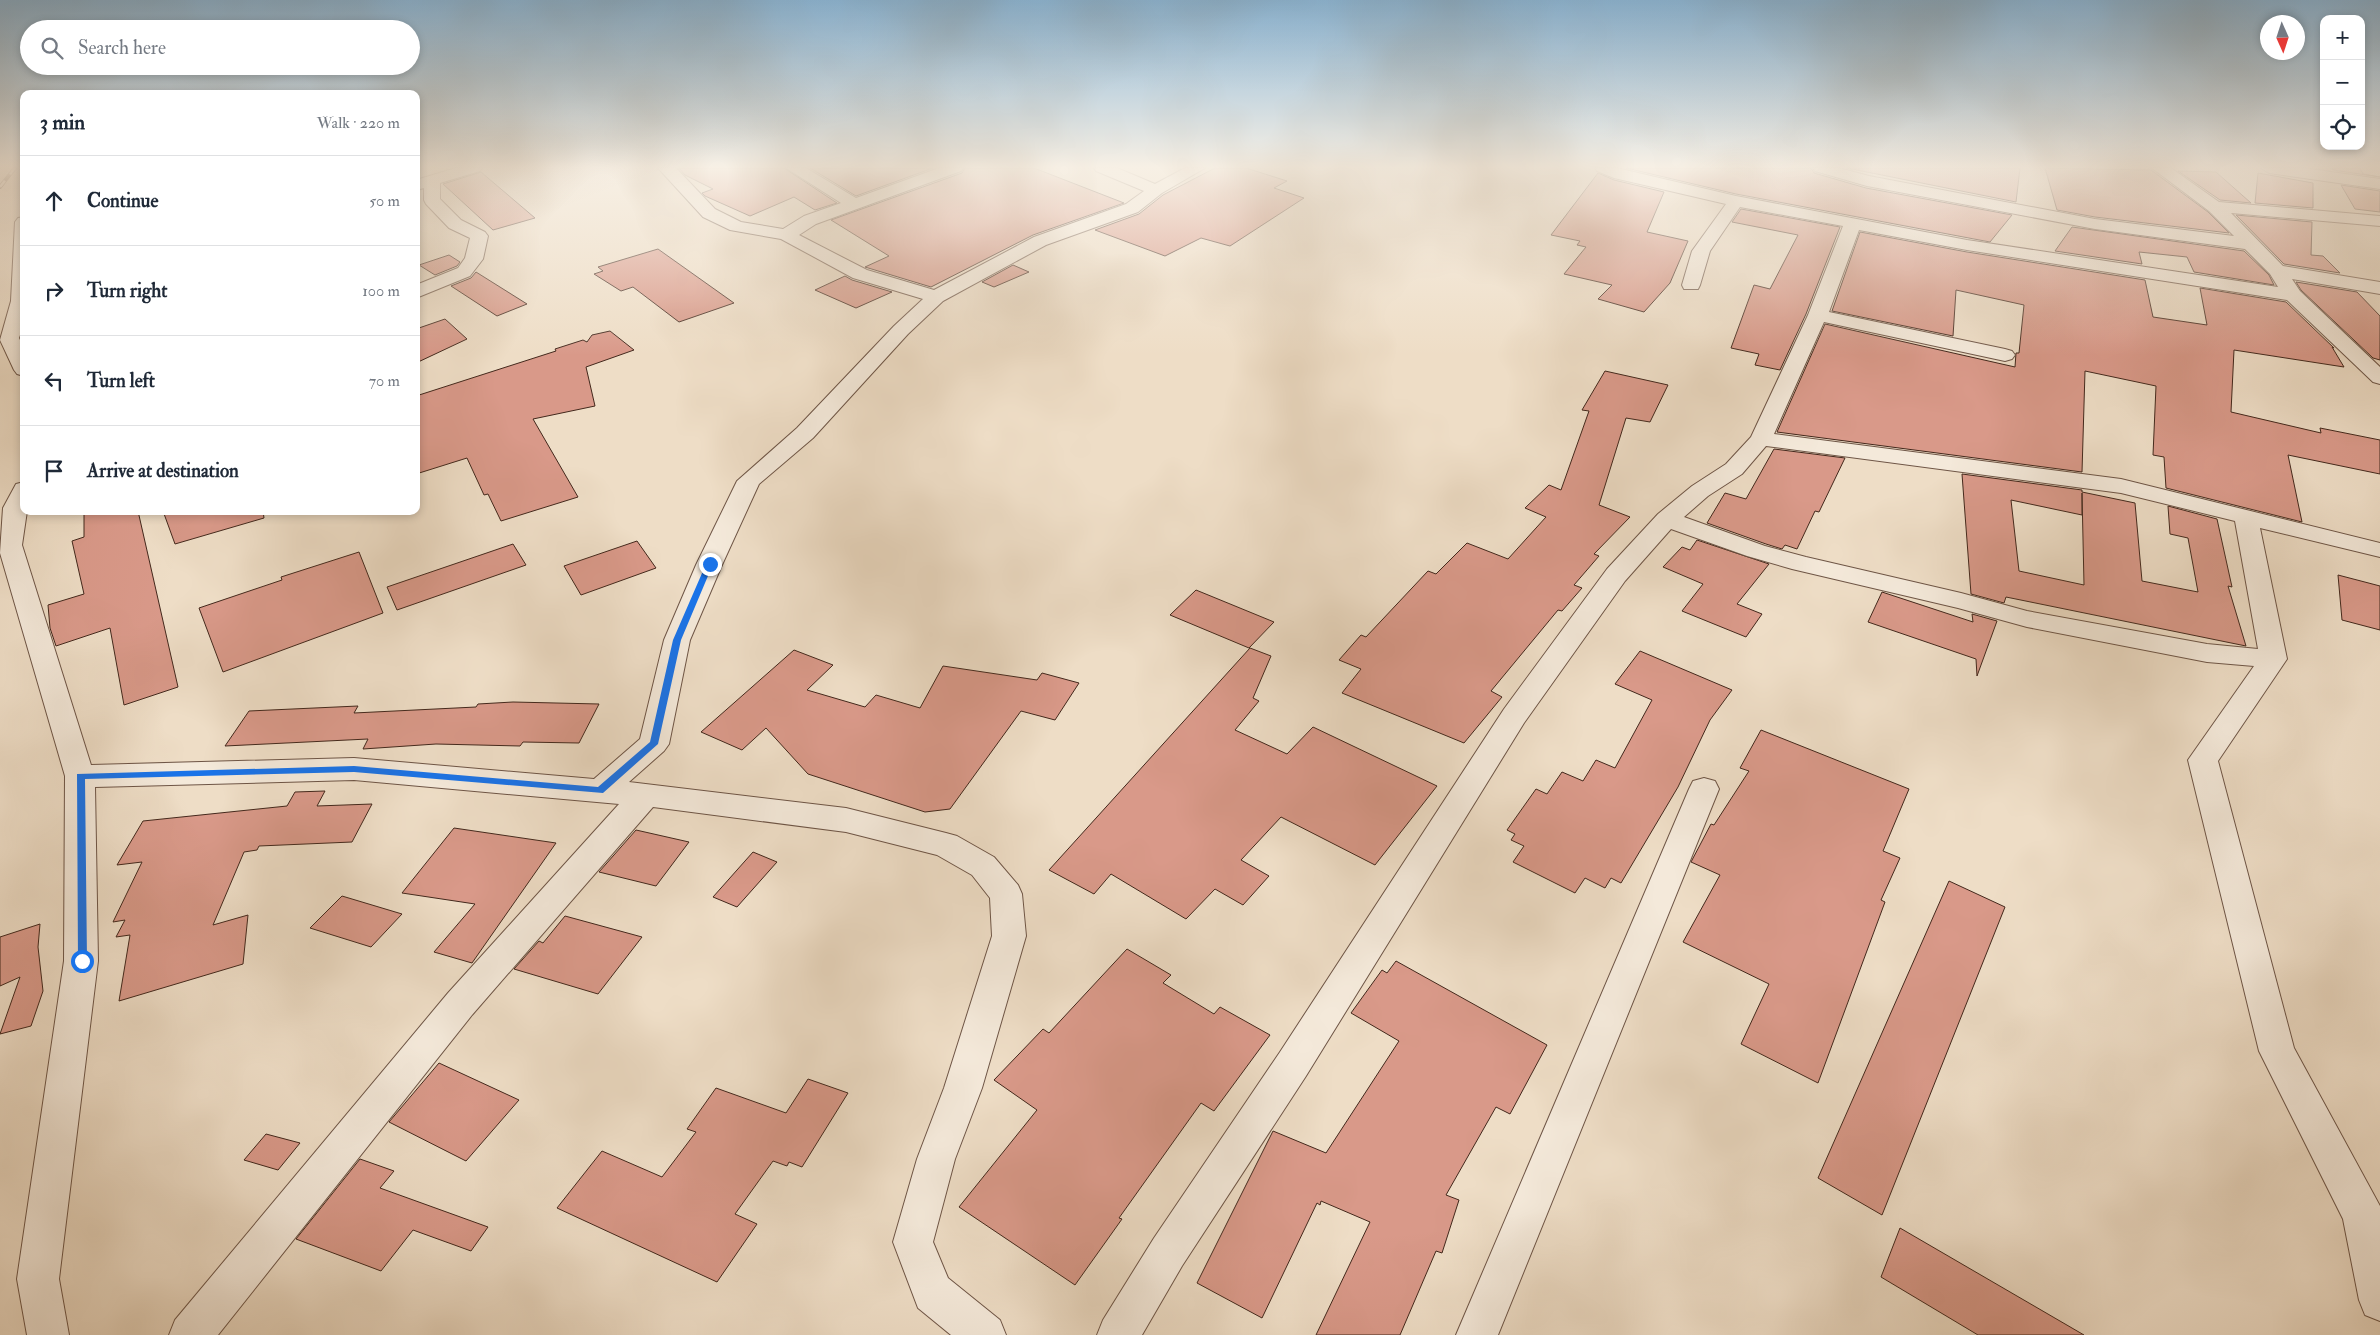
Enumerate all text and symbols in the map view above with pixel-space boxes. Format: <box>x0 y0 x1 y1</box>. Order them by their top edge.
north arrow <box>2260 15 2305 60</box>
map controls <box>2320 15 2365 150</box>
button: + <box>2320 15 2365 60</box>
search box <box>20 20 420 75</box>
icon: search <box>38 34 66 62</box>
text: Search here <box>78 36 166 60</box>
button: − <box>2320 60 2365 105</box>
button: locate <box>2320 105 2365 150</box>
text: 3 min <box>40 109 85 136</box>
text: Walk · 220 m <box>317 113 400 133</box>
icon: ahead <box>40 187 68 215</box>
text: Continue <box>87 189 158 213</box>
text: 50 m <box>369 191 400 211</box>
icon: right <box>40 277 68 305</box>
text: Turn right <box>87 279 167 303</box>
text: 100 m <box>362 281 400 301</box>
icon: left <box>40 367 68 395</box>
text: Turn left <box>87 369 155 393</box>
text: 70 m <box>369 371 400 391</box>
icon: arrive <box>40 457 68 485</box>
text: Arrive at destination <box>87 459 239 483</box>
route end <box>699 553 722 576</box>
route start <box>71 950 94 973</box>

